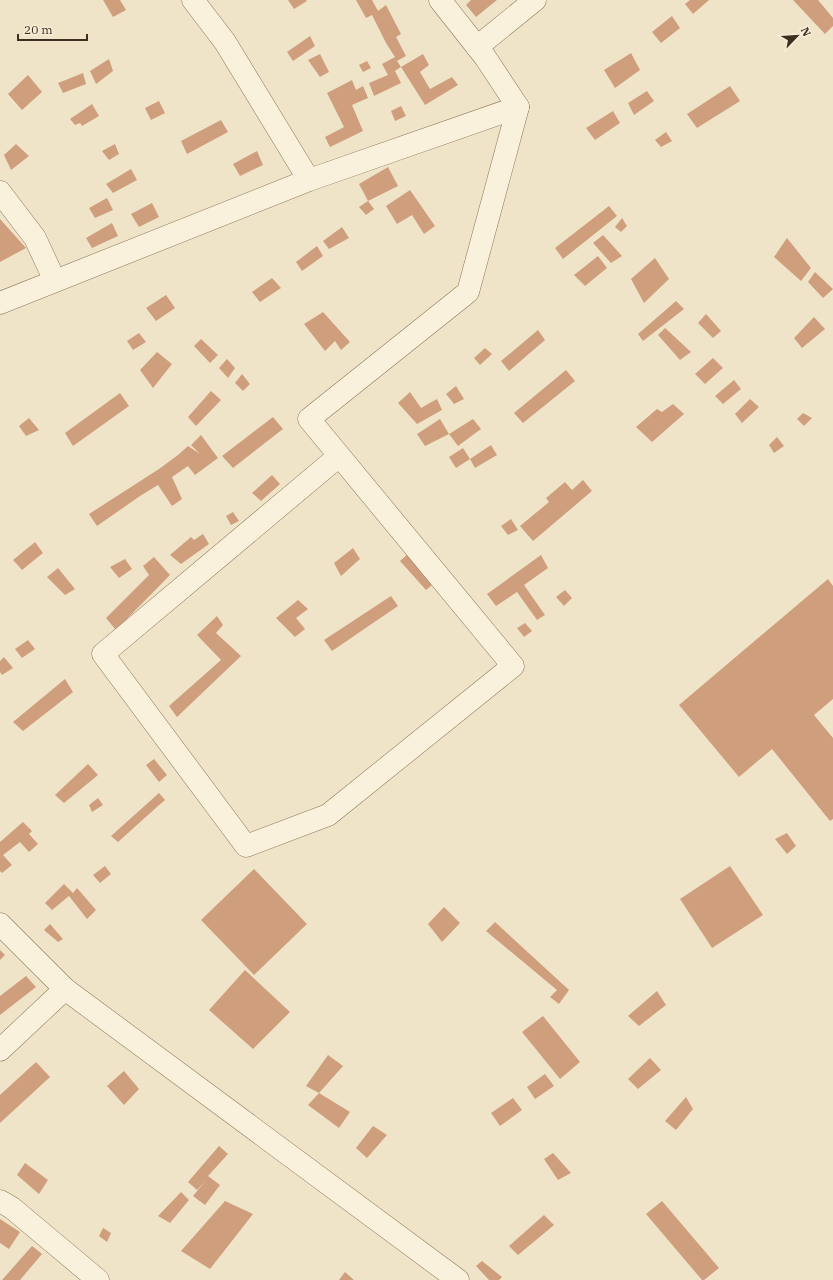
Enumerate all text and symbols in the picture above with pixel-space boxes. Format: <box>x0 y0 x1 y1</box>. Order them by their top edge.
scale bar <box>18 16 87 42</box>
north arrow <box>777 16 817 56</box>
text: 20 m <box>24 22 53 37</box>
text: N <box>798 25 814 39</box>

